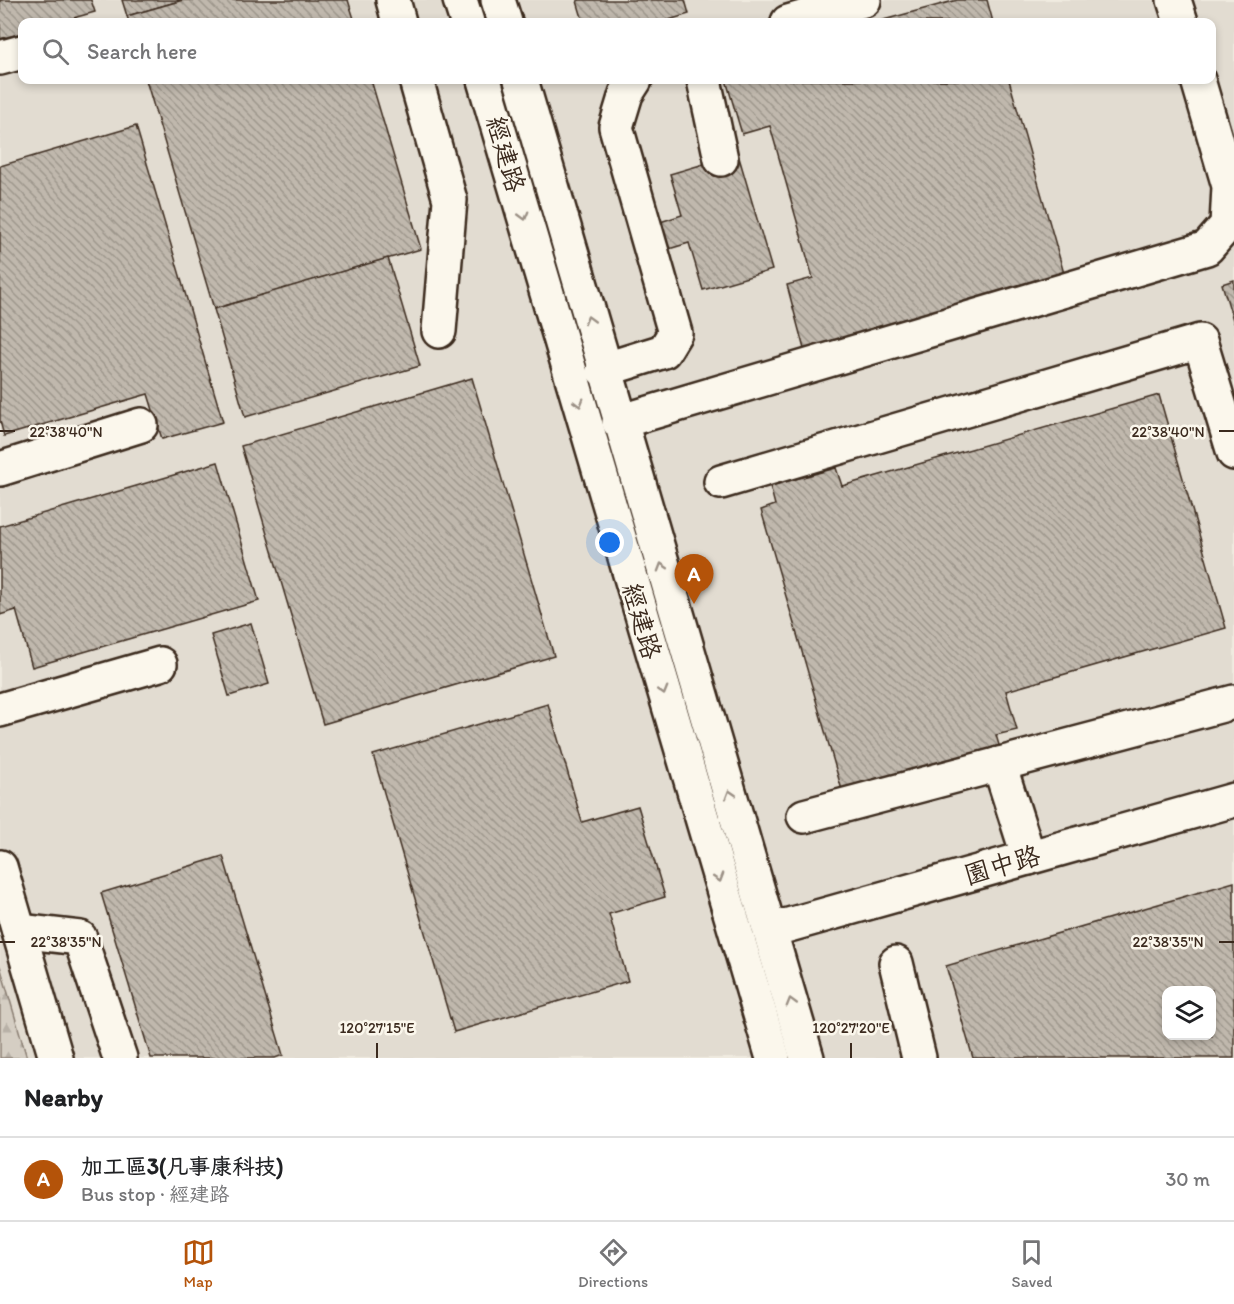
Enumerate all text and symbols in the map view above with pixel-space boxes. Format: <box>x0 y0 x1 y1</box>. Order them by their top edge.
search box <box>18 18 1216 84</box>
icon: search <box>39 35 72 68</box>
text: Search here <box>87 38 197 65</box>
street label: 經建路 <box>480 112 532 196</box>
one-way arrow <box>517 210 529 221</box>
one-way arrow <box>584 315 596 326</box>
one-way arrow <box>571 398 584 408</box>
text: 22°38'40"N <box>29 423 103 441</box>
text: 22°38'40"N <box>1131 423 1205 441</box>
your location <box>595 528 624 557</box>
pin: A <box>674 554 714 604</box>
one-way arrow <box>657 562 669 573</box>
street label: 經建路 <box>616 579 668 663</box>
one-way arrow <box>656 685 668 696</box>
one-way arrow <box>725 789 737 800</box>
street label: 園中路 <box>960 839 1044 891</box>
one-way arrow <box>712 872 724 883</box>
text: 22°38'35"N <box>30 933 102 951</box>
text: 22°38'35"N <box>1132 933 1204 951</box>
map controls <box>1162 986 1216 1040</box>
button: layers <box>1162 986 1216 1040</box>
one-way arrow <box>786 997 798 1008</box>
text: 120°27'15"E <box>339 1019 415 1037</box>
text: 120°27'20"E <box>812 1019 890 1037</box>
text: Nearby <box>24 1081 103 1113</box>
text: 加工區3(凡事康科技) <box>81 1153 283 1180</box>
text: A <box>37 1167 50 1191</box>
text: 30 m <box>1165 1167 1210 1191</box>
text: Bus stop · 經建路 <box>81 1182 229 1206</box>
tab: Map <box>182 1236 215 1291</box>
tab: Directions <box>578 1236 648 1291</box>
tab: Saved <box>1012 1236 1052 1291</box>

